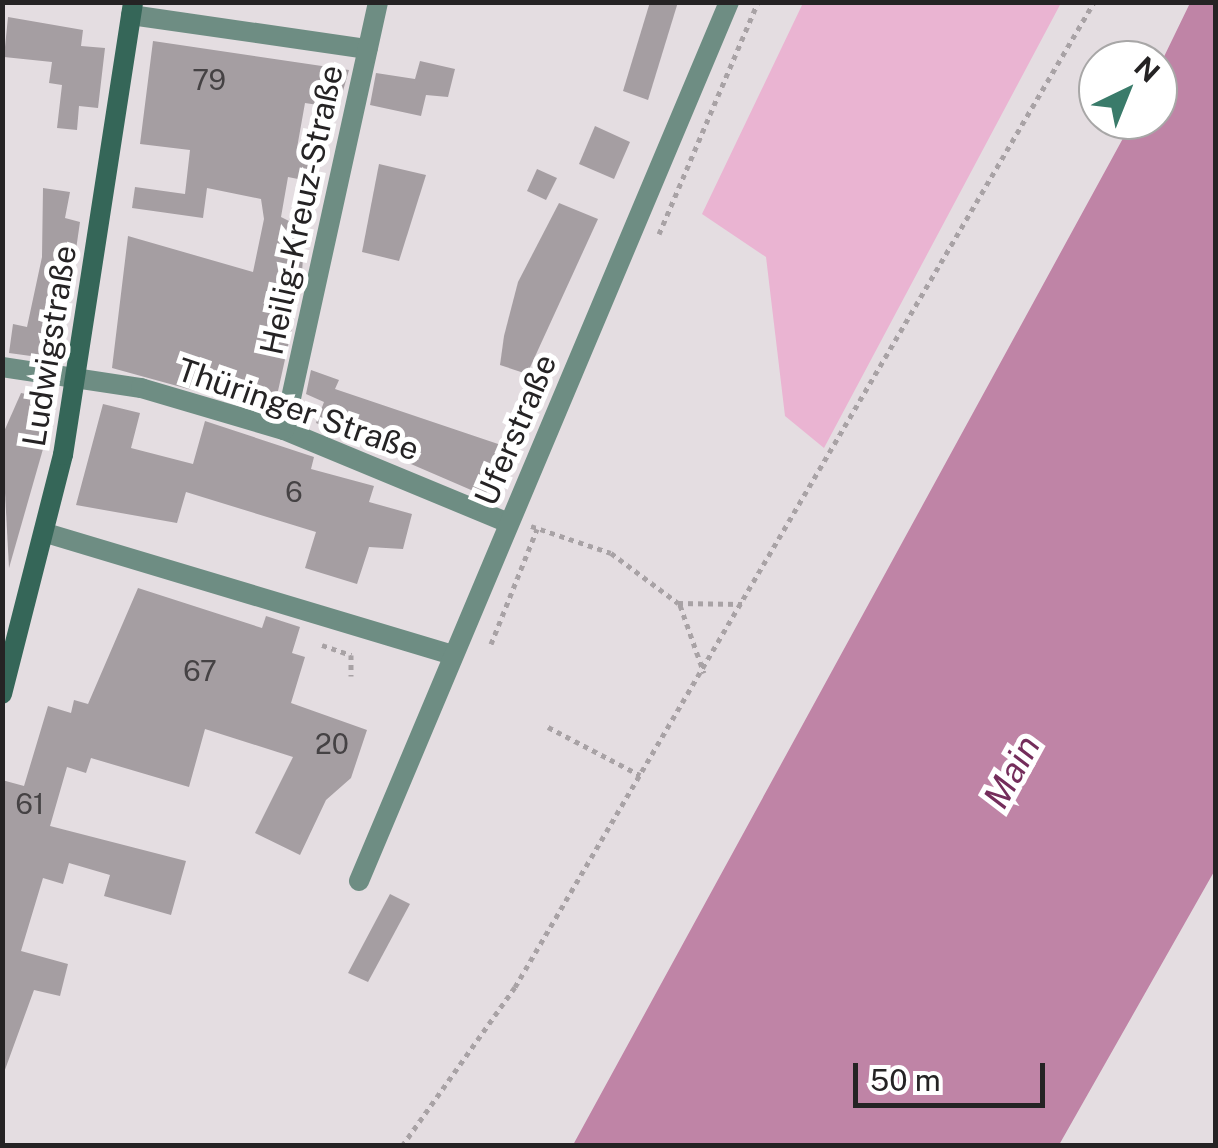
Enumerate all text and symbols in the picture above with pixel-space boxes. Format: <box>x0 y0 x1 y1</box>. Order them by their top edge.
north arrow <box>1078 40 1178 140</box>
text: N <box>1128 50 1167 89</box>
street label: Heilig-Kreuz-Straße <box>253 62 351 358</box>
house number: 79 <box>192 63 226 97</box>
street label: Ludwigstraße <box>15 243 85 449</box>
street label: Uferstraße <box>467 349 565 511</box>
street label: Thüringer Straße <box>172 351 424 469</box>
house number: 6 <box>285 475 303 509</box>
house number: 67 <box>183 654 217 688</box>
house number: 20 <box>315 727 349 761</box>
water label: Main <box>975 728 1049 816</box>
house number: 61 <box>16 787 44 821</box>
scale bar <box>858 1043 1050 1105</box>
text: 50 m <box>870 1062 941 1098</box>

